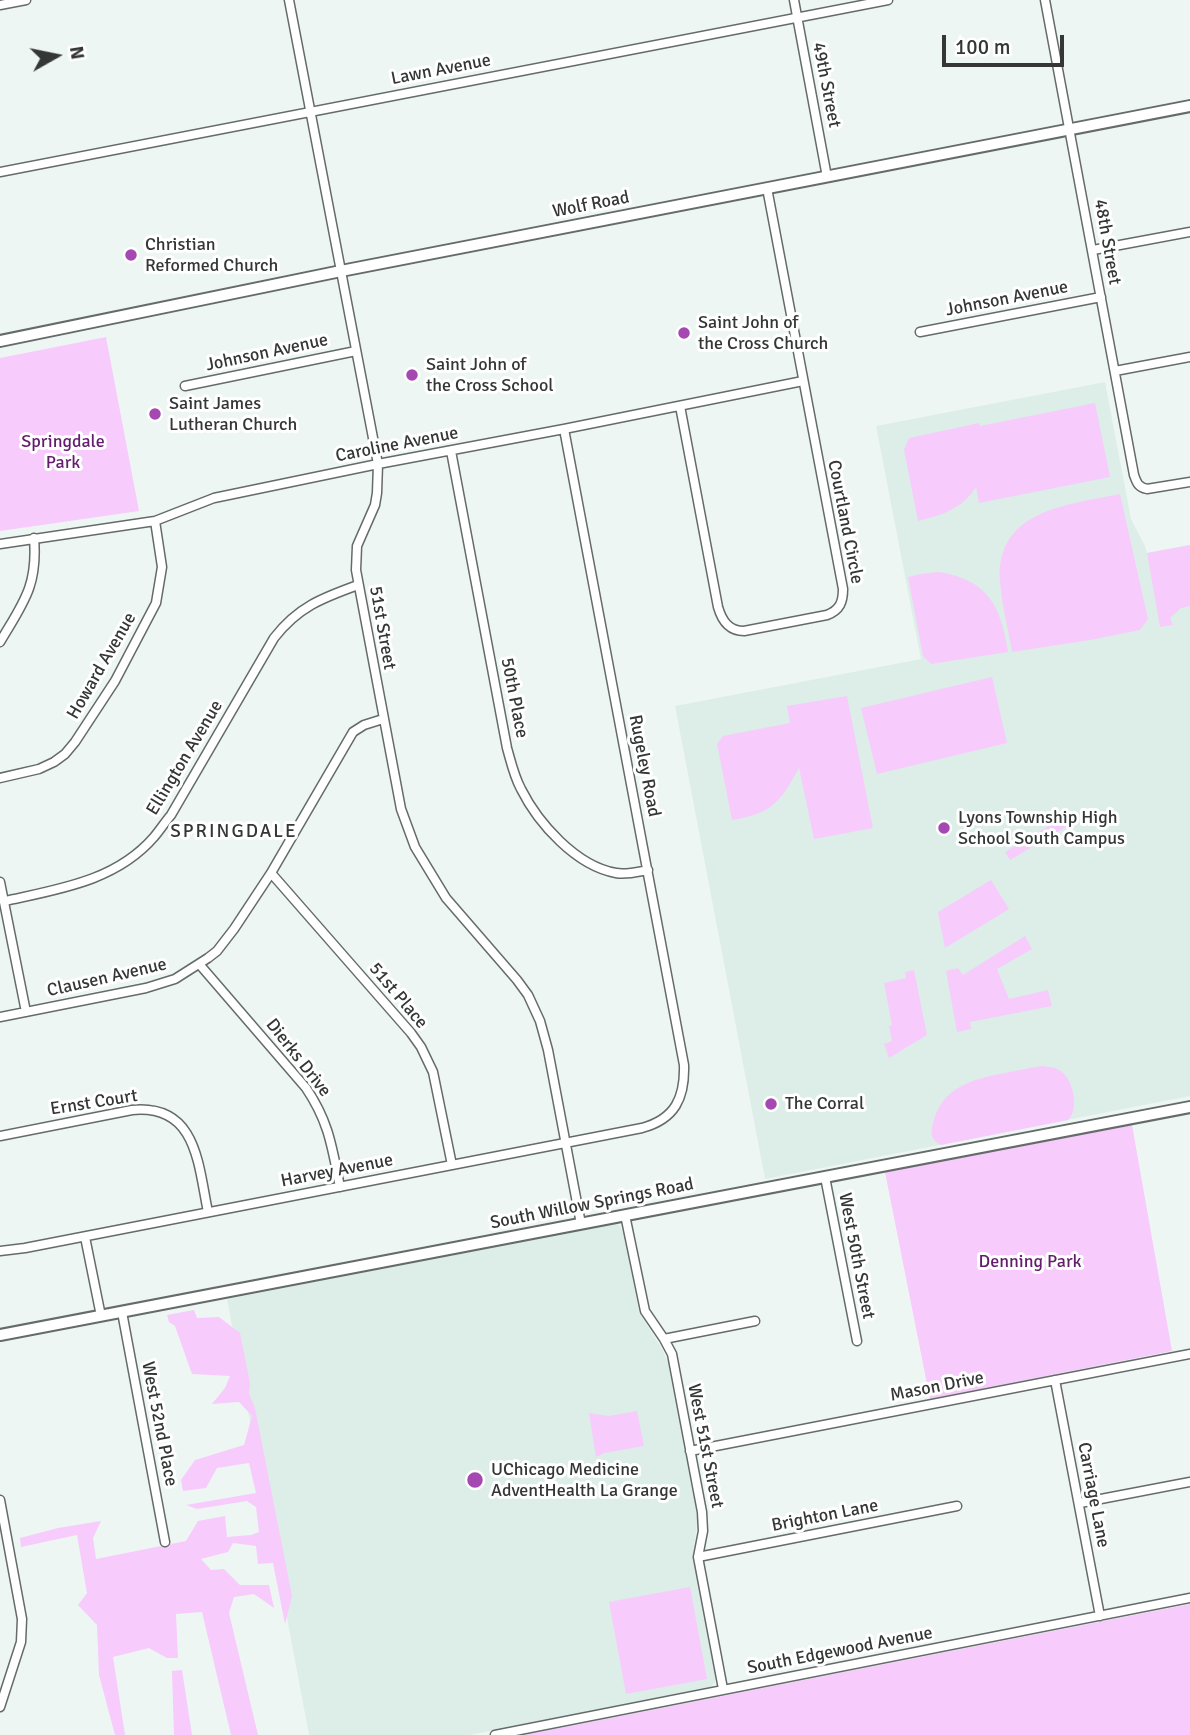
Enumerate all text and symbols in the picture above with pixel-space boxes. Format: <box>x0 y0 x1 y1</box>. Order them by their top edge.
north arrow <box>21 21 91 91</box>
scale bar <box>945 21 1068 65</box>
text: 100 m <box>955 34 1010 60</box>
street label: 49th Street <box>807 41 845 129</box>
text: N <box>64 44 90 61</box>
street label: Lawn Avenue <box>389 50 493 90</box>
street label: Wolf Road <box>551 187 631 223</box>
street label: 48th Street <box>1089 198 1125 286</box>
place label: Christian Reformed Church <box>145 234 278 276</box>
marker: Christian Reformed Church <box>123 247 139 263</box>
street label: Johnson Avenue <box>944 277 1070 321</box>
place label: Saint John of the Cross Church <box>698 312 828 354</box>
marker: Saint John of the Cross Church <box>676 325 692 341</box>
street label: Johnson Avenue <box>204 330 330 376</box>
place label: Saint John of the Cross School <box>426 354 554 396</box>
marker: Saint John of the Cross School <box>404 367 420 383</box>
place label: Saint James Lutheran Church <box>169 393 297 436</box>
marker: Saint James Lutheran Church <box>147 406 163 422</box>
street label: Caroline Avenue <box>334 423 460 467</box>
park label: Springdale Park <box>21 431 105 474</box>
street label: Courtland Circle <box>822 458 868 586</box>
street label: 51st Street <box>364 585 400 671</box>
street label: Howard Avenue <box>63 609 141 723</box>
street label: 50th Place <box>496 656 532 740</box>
street label: Ellington Avenue <box>142 697 228 819</box>
street label: Rugeley Road <box>624 713 664 819</box>
place label: Lyons Township High School South Campus <box>958 807 1125 850</box>
marker: Lyons Township High School South Campus <box>936 820 952 836</box>
district label: SPRINGDALE <box>171 821 297 843</box>
street label: Clausen Avenue <box>45 954 169 1002</box>
street label: 51st Place <box>364 959 432 1033</box>
street label: Dierks Drive <box>261 1015 335 1101</box>
street label: Ernst Court <box>49 1085 139 1121</box>
place label: The Corral <box>785 1093 864 1115</box>
marker: The Corral <box>763 1096 779 1112</box>
street label: Harvey Avenue <box>279 1150 395 1192</box>
street label: South Willow Springs Road <box>488 1174 696 1234</box>
street label: West 50th Street <box>833 1191 879 1321</box>
park label: Denning Park <box>978 1251 1082 1273</box>
street label: West 52nd Place <box>136 1360 182 1488</box>
street label: Mason Drive <box>888 1367 986 1407</box>
street label: West 51st Street <box>682 1382 728 1510</box>
street label: Carriage Lane <box>1072 1440 1114 1550</box>
place label: UChicago Medicine AdventHealth La Grange <box>491 1459 678 1502</box>
marker: UChicago Medicine AdventHealth La Grange <box>465 1470 485 1490</box>
street label: Brighton Lane <box>770 1495 880 1537</box>
street label: South Edgewood Avenue <box>745 1622 935 1680</box>

